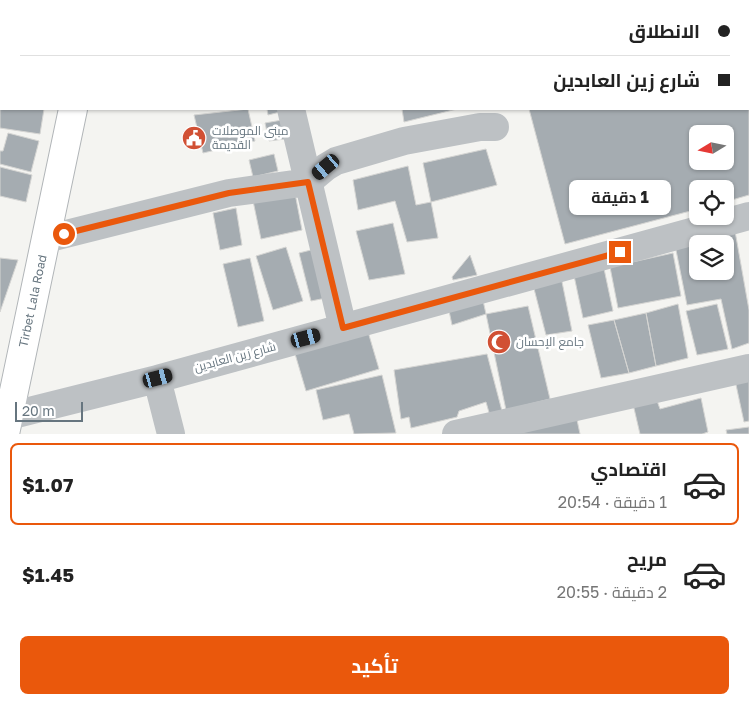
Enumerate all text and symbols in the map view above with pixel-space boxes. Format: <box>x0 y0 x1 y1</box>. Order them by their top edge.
text: الانطلاق <box>629 19 700 42</box>
text: شارع زين العابدين <box>553 68 700 91</box>
place label: مبنى الموصلات القديمة <box>212 123 289 152</box>
public building icon: مبنى الموصلات القديمة <box>181 125 207 151</box>
north arrow <box>689 125 734 170</box>
map controls <box>689 125 734 280</box>
car <box>309 152 342 182</box>
callout: 1 دقيقة <box>569 180 671 214</box>
button: locate <box>689 180 734 225</box>
text: 1 دقيقة <box>591 187 649 207</box>
route start <box>53 223 75 245</box>
button: layers <box>689 235 734 280</box>
route end <box>609 241 631 263</box>
street label: Tirbet Lala Road <box>15 253 50 349</box>
car <box>289 327 322 349</box>
mosque icon: جامع الإحسان <box>486 329 512 355</box>
place label: جامع الإحسان <box>516 334 584 350</box>
street label: شارع زين العابدين <box>192 338 278 376</box>
car <box>141 367 174 389</box>
scale bar <box>15 399 82 422</box>
text: 20 m <box>22 402 55 419</box>
text: اقتصادي <box>591 457 667 480</box>
icon: car <box>682 462 727 507</box>
text: $1.07 <box>22 473 73 496</box>
text: 1 دقيقة · 20:54 <box>558 492 667 512</box>
text: مريح <box>627 547 667 570</box>
icon: car <box>682 552 727 597</box>
text: $1.45 <box>22 563 74 586</box>
text: 2 دقيقة · 20:55 <box>557 582 667 602</box>
button: تأكيد <box>20 636 729 694</box>

